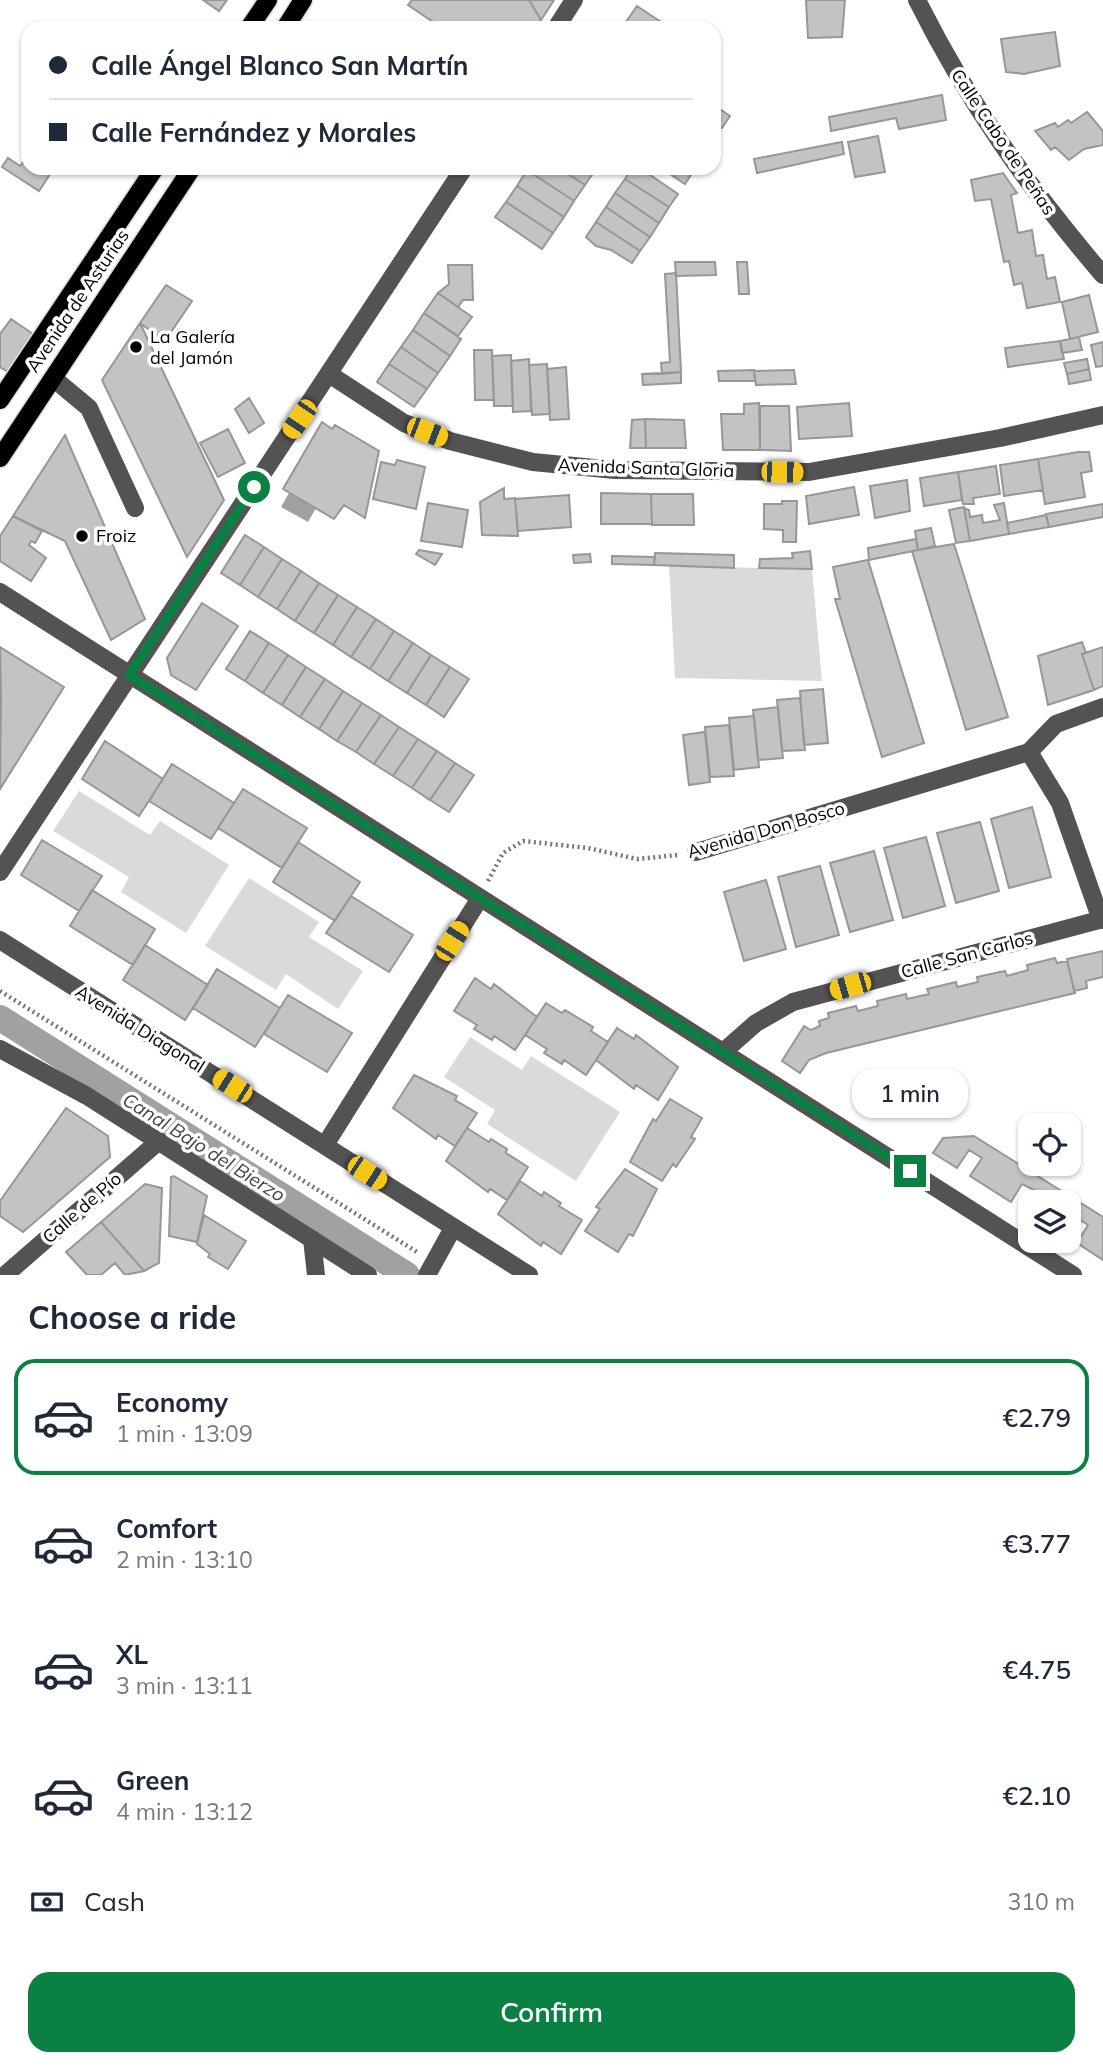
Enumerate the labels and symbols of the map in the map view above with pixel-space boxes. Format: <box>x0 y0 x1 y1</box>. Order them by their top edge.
street label: Calle Cabo de Peñas <box>946 64 1061 219</box>
street label: Avenida de Asturias <box>21 225 134 377</box>
place label: La Galería del Jamón <box>150 325 235 369</box>
marker: La Galería del Jamón <box>128 339 144 355</box>
car <box>279 396 320 442</box>
car <box>404 415 451 449</box>
street label: Avenida Santa Gloria <box>557 453 735 482</box>
car <box>761 461 804 483</box>
route start <box>238 471 270 503</box>
place label: Froiz <box>96 524 136 547</box>
marker: Froiz <box>74 528 90 544</box>
street label: Avenida Don Bosco <box>685 796 847 863</box>
car <box>432 918 473 964</box>
street label: Calle San Carlos <box>898 926 1036 983</box>
car <box>827 970 874 1002</box>
street label: Avenida Diagonal <box>71 980 209 1078</box>
car <box>209 1066 256 1106</box>
callout: 1 min <box>852 1070 968 1118</box>
water label: Canal Bajo del Bierzo <box>118 1087 290 1207</box>
car <box>344 1153 391 1193</box>
route end <box>894 1155 926 1187</box>
street label: Calle de Pío <box>37 1167 126 1248</box>

